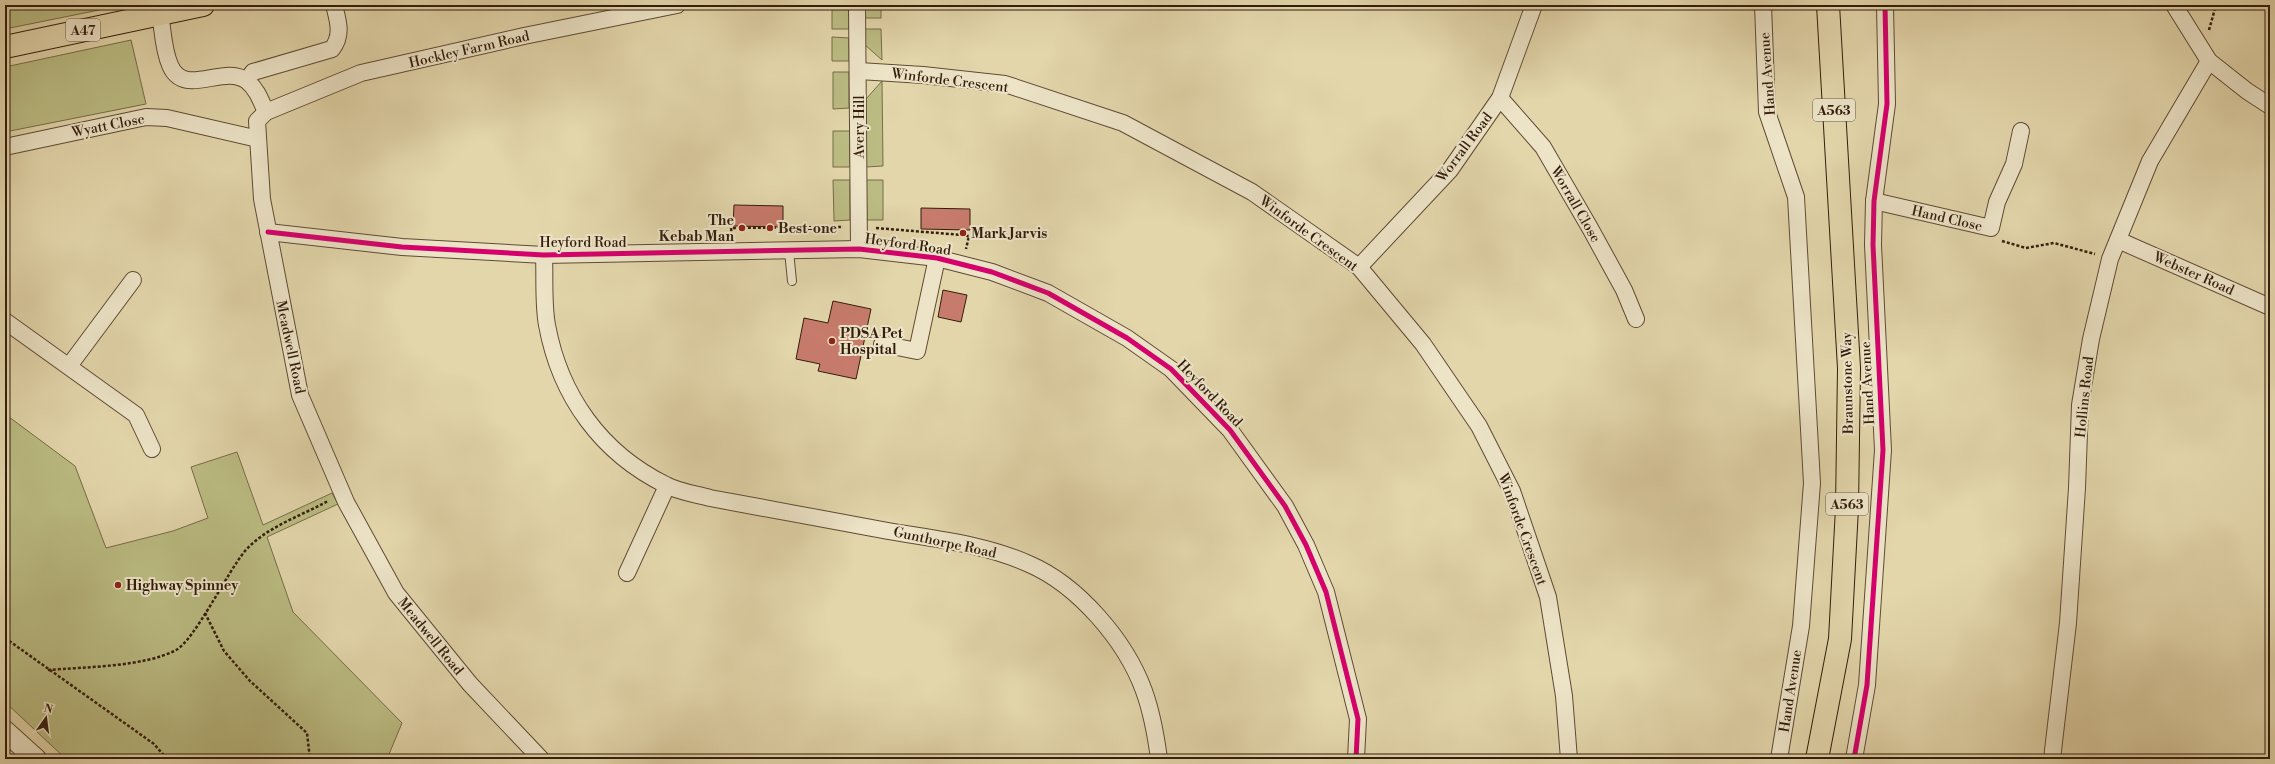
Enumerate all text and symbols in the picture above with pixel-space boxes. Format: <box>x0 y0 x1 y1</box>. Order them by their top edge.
road number: A47 <box>66 19 100 41</box>
street label: Hockley Farm Road <box>407 27 532 73</box>
street label: Hand Avenue <box>1756 32 1780 116</box>
street label: Winforde Crescent <box>889 65 1010 97</box>
street label: Avery Hill <box>851 95 869 160</box>
road number: A563 <box>1813 99 1855 121</box>
street label: Worrall Road <box>1432 109 1497 187</box>
street label: Wyatt Close <box>69 110 146 142</box>
street label: Worrall Close <box>1546 162 1604 246</box>
street label: Winforde Crescent <box>1255 191 1361 276</box>
street label: Hand Close <box>1910 202 1984 236</box>
place label: The Kebab Man <box>659 212 734 246</box>
place label: Best-one <box>778 220 838 238</box>
marker: The Kebab Man <box>737 223 747 233</box>
marker: Best-one <box>765 223 775 233</box>
place label: Mark Jarvis <box>971 225 1047 243</box>
marker: Mark Jarvis <box>958 228 968 238</box>
street label: Heyford Road <box>864 230 952 260</box>
street label: Heyford Road <box>540 234 627 252</box>
street label: Webster Road <box>2150 248 2237 300</box>
street label: Meadwell Road <box>271 299 309 396</box>
place label: PDSA Pet Hospital <box>840 325 904 359</box>
street label: Braunstone Way <box>1838 332 1858 435</box>
marker: PDSA Pet Hospital <box>827 336 837 346</box>
street label: Hand Avenue <box>1857 341 1879 425</box>
street label: Hollins Road <box>2072 355 2098 439</box>
street label: Heyford Road <box>1173 356 1246 431</box>
street label: Winforde Crescent <box>1493 470 1551 588</box>
road number: A563 <box>1826 493 1868 515</box>
street label: Gunthorpe Road <box>892 523 998 563</box>
place label: Highway Spinney <box>126 577 239 595</box>
marker: Highway Spinney <box>113 580 123 590</box>
street label: Meadwell Road <box>393 594 467 679</box>
street label: Hand Avenue <box>1776 648 1806 734</box>
north arrow <box>26 698 66 738</box>
text: N <box>42 701 54 717</box>

